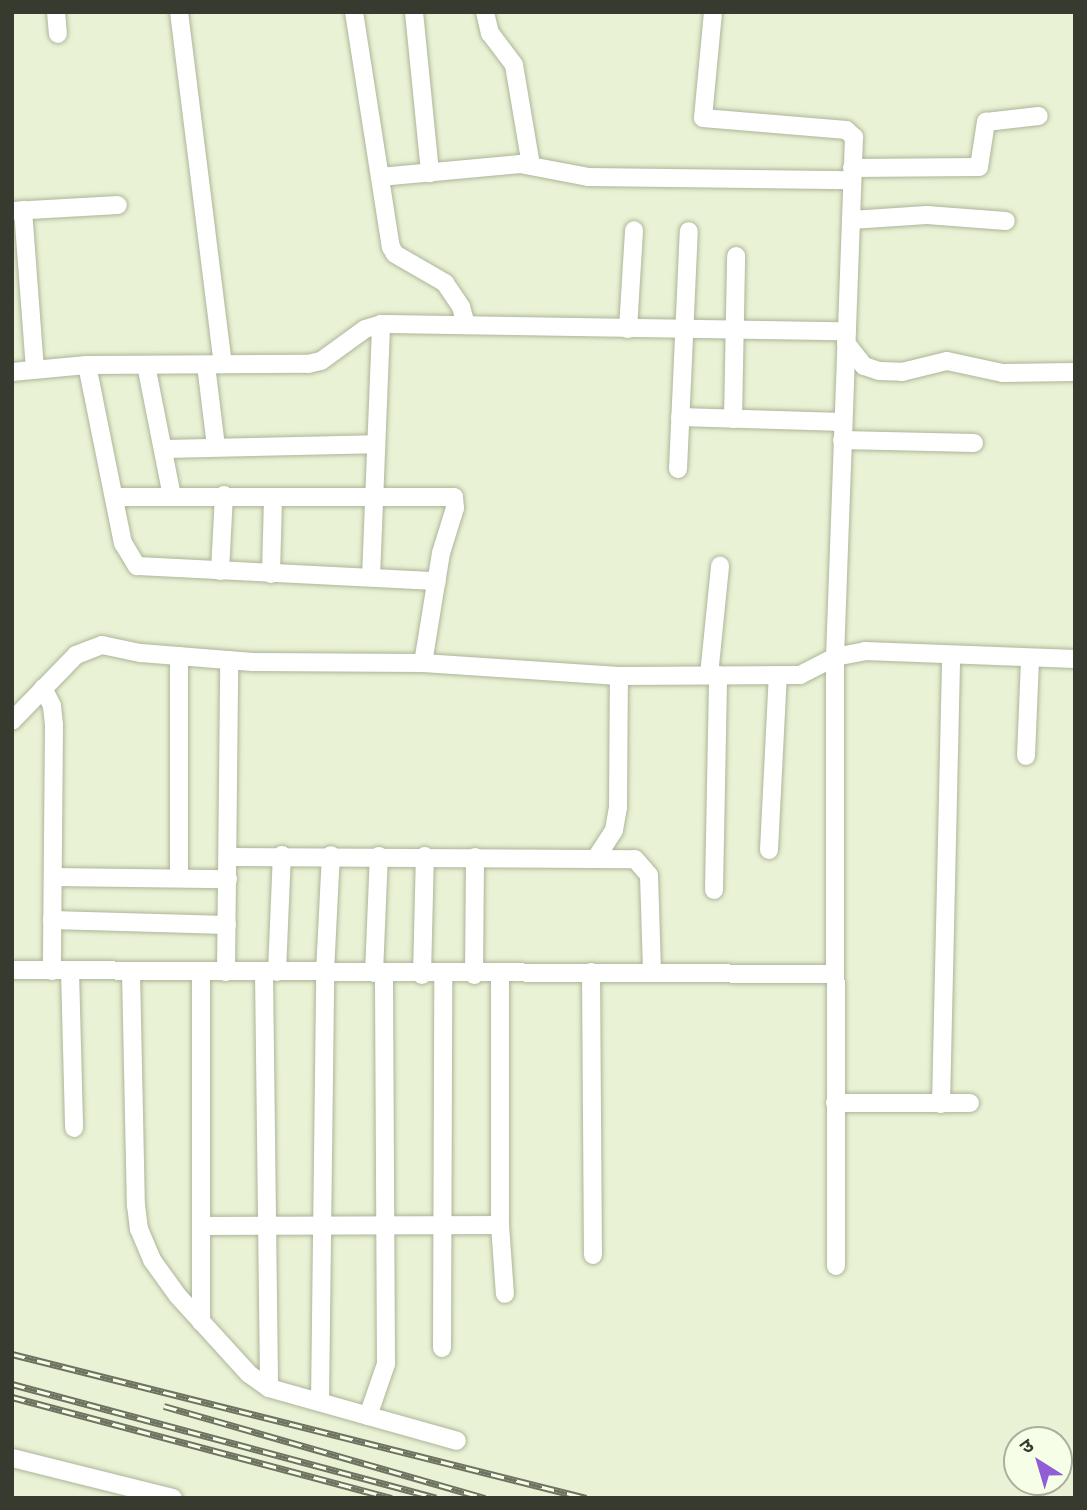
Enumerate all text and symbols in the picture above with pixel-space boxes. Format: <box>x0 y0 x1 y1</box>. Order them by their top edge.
north arrow <box>1003 1426 1073 1496</box>
text: उ <box>1014 1432 1039 1460</box>

